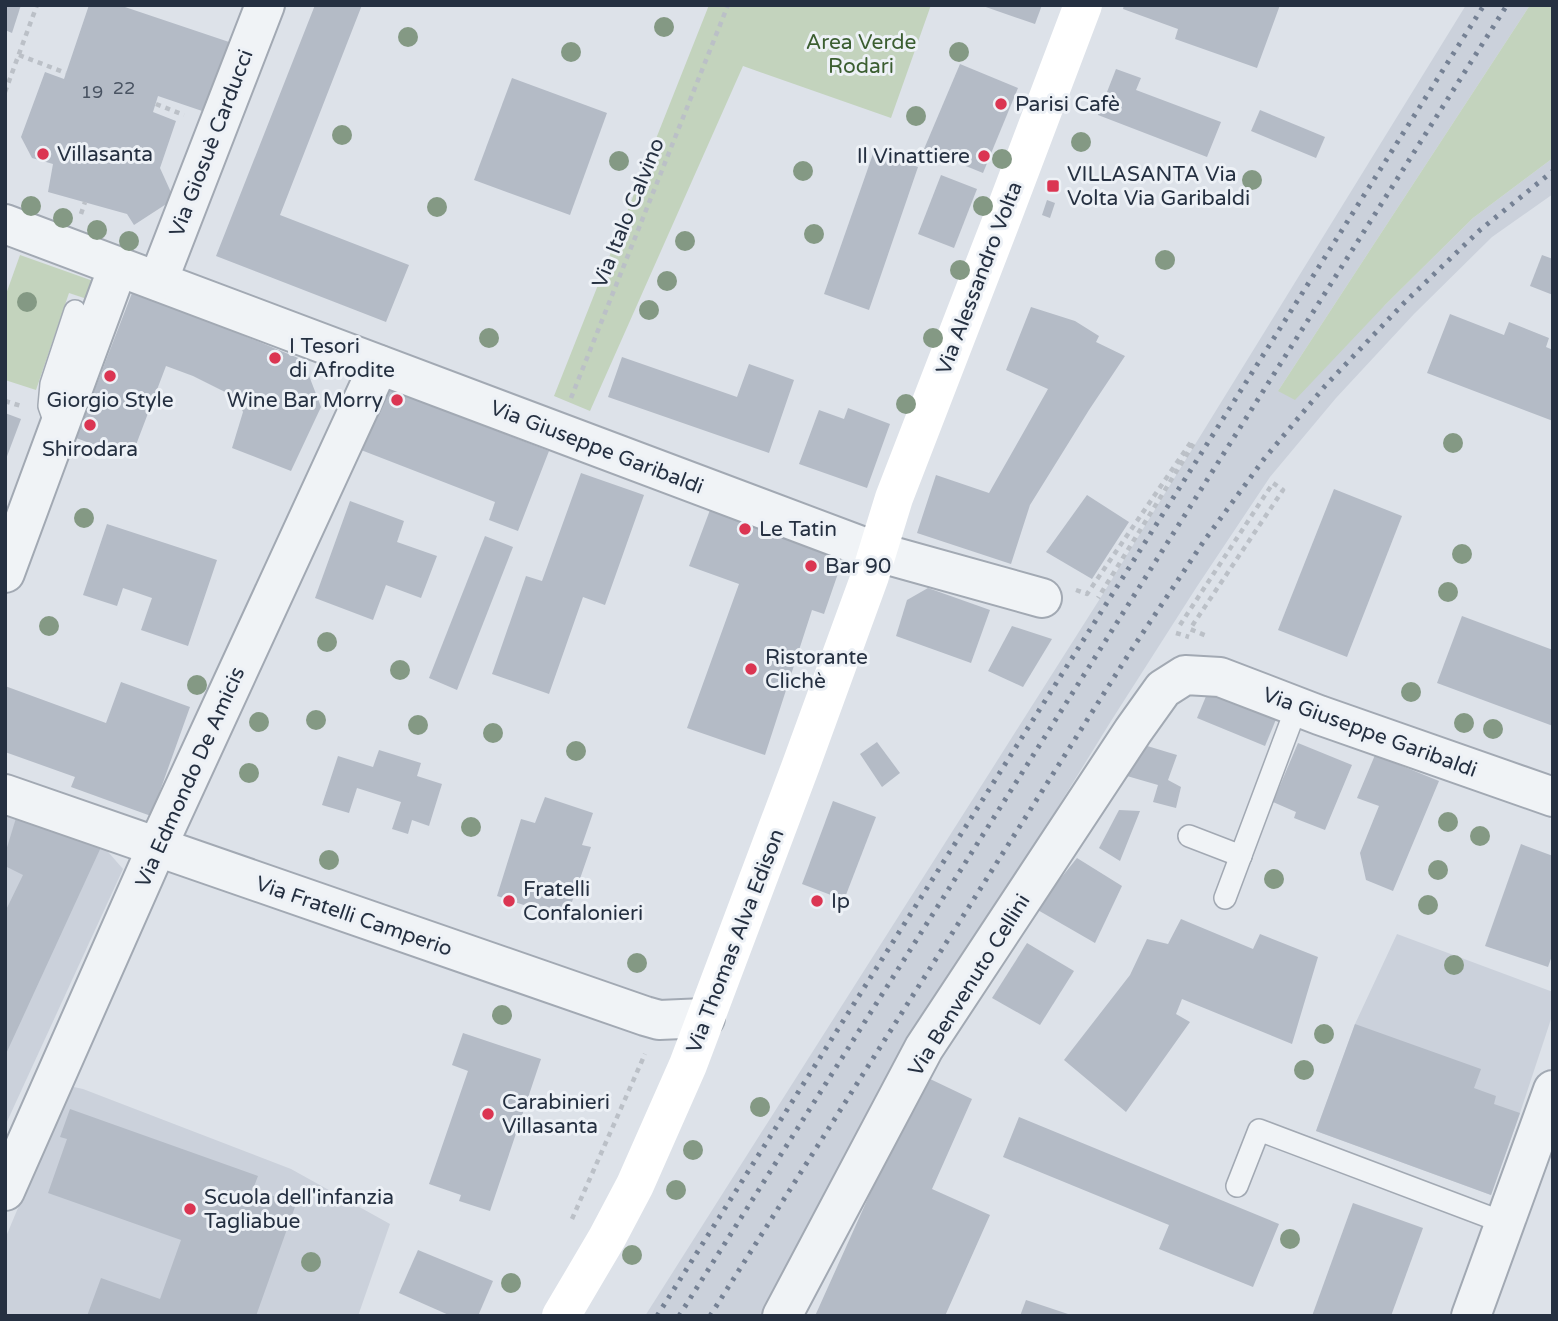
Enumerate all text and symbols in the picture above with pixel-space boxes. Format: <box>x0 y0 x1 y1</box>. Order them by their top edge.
park label: Area Verde Rodari <box>806 30 916 79</box>
street label: Via Giosuè Carducci <box>164 46 259 240</box>
house number: 22 <box>113 77 135 99</box>
house number: 19 <box>81 81 103 103</box>
place label: Parisi Cafè <box>1015 92 1120 117</box>
marker: Parisi Cafè <box>993 96 1009 112</box>
street label: Via Italo Calvino <box>587 135 670 292</box>
place label: Villasanta <box>57 142 153 167</box>
place label: Il Vinattiere <box>857 144 970 169</box>
marker: Villasanta <box>35 146 51 162</box>
marker: Il Vinattiere <box>976 148 992 164</box>
place label: VILLASANTA Via Volta Via Garibaldi <box>1067 162 1250 211</box>
street label: Via Alessandro Volta <box>931 178 1028 378</box>
marker: VILLASANTA Via Volta Via Garibaldi <box>1045 178 1061 194</box>
place label: I Tesori di Afrodite <box>289 334 395 383</box>
marker: I Tesori di Afrodite <box>267 350 283 366</box>
marker: Giorgio Style <box>102 368 118 384</box>
place label: Giorgio Style <box>46 388 174 413</box>
place label: Wine Bar Morry <box>227 388 383 413</box>
marker: Wine Bar Morry <box>389 392 405 408</box>
street label: Via Giuseppe Garibaldi <box>487 395 707 500</box>
marker: Shirodara <box>82 417 98 433</box>
place label: Shirodara <box>42 437 138 462</box>
place label: Le Tatin <box>759 517 837 542</box>
marker: Le Tatin <box>737 521 753 537</box>
place label: Bar 90 <box>825 554 891 579</box>
marker: Bar 90 <box>803 558 819 574</box>
place label: Ristorante Clichè <box>765 645 868 694</box>
marker: Ristorante Clichè <box>743 661 759 677</box>
street label: Via Edmondo De Amicis <box>130 663 250 891</box>
street label: Via Giuseppe Garibaldi <box>1259 682 1480 783</box>
street label: Via Thomas Alva Edison <box>681 826 790 1057</box>
street label: Via Fratelli Camperio <box>252 871 455 962</box>
place label: Fratelli Confalonieri <box>523 877 643 926</box>
place label: Ip <box>831 889 850 914</box>
street label: Via Benvenuto Cellini <box>903 890 1036 1081</box>
marker: Fratelli Confalonieri <box>501 893 517 909</box>
marker: Ip <box>809 893 825 909</box>
place label: Carabinieri Villasanta <box>502 1090 610 1139</box>
marker: Carabinieri Villasanta <box>480 1106 496 1122</box>
place label: Scuola dell'infanzia Tagliabue <box>204 1185 394 1234</box>
marker: Scuola dell'infanzia Tagliabue <box>182 1201 198 1217</box>

